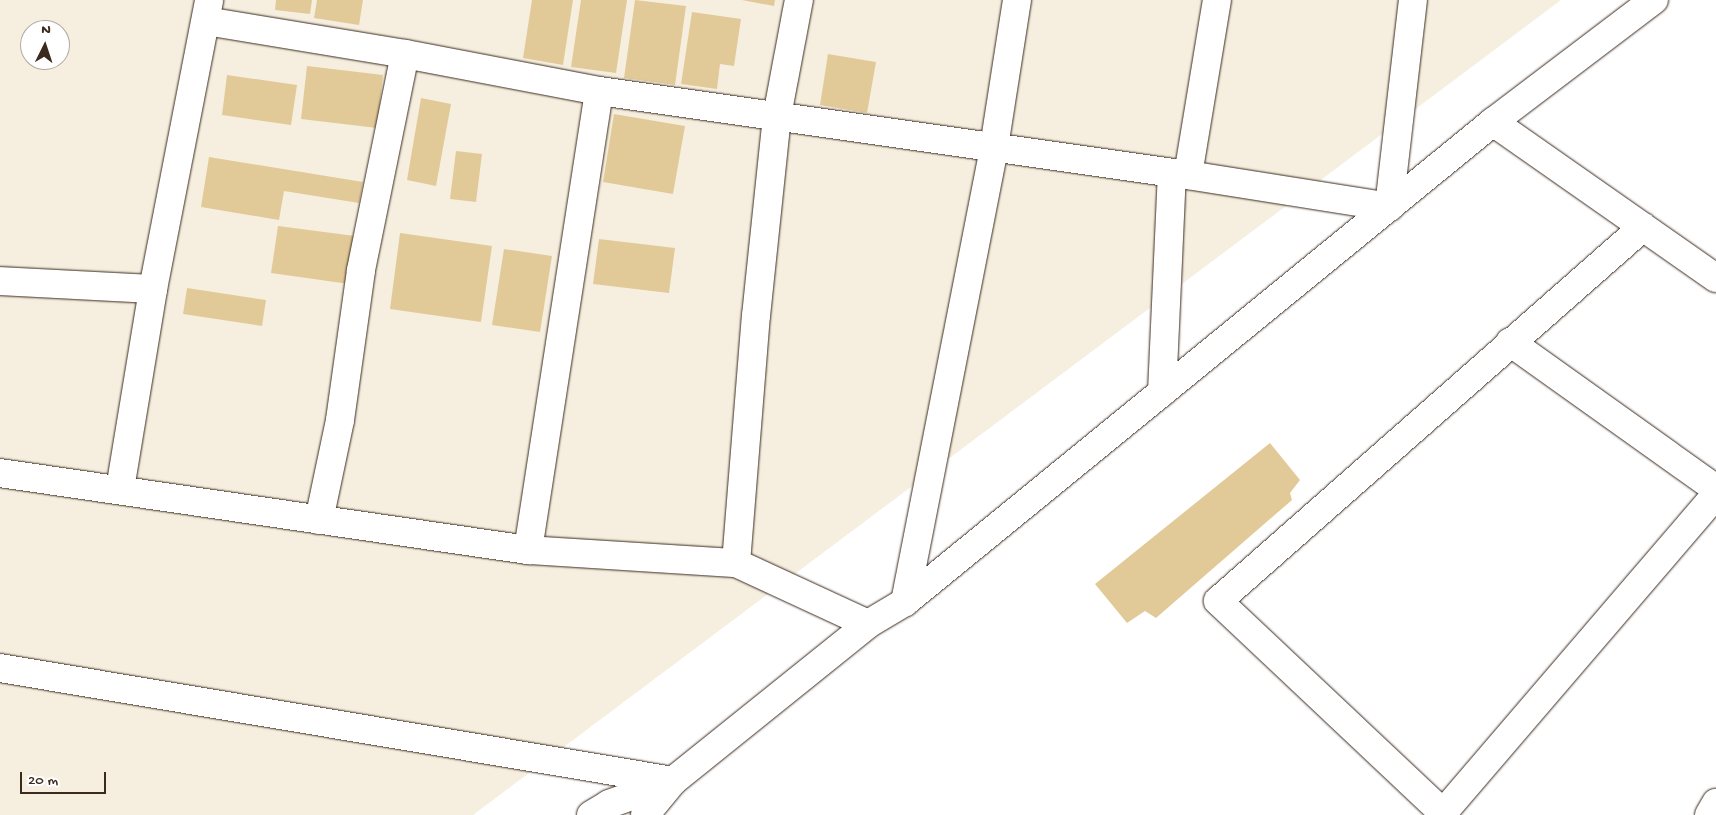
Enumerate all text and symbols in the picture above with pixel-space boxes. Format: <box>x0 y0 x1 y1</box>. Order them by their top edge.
north arrow <box>20 20 70 70</box>
text: N <box>41 22 51 39</box>
scale bar <box>22 762 109 794</box>
text: 20 m <box>28 772 58 790</box>

